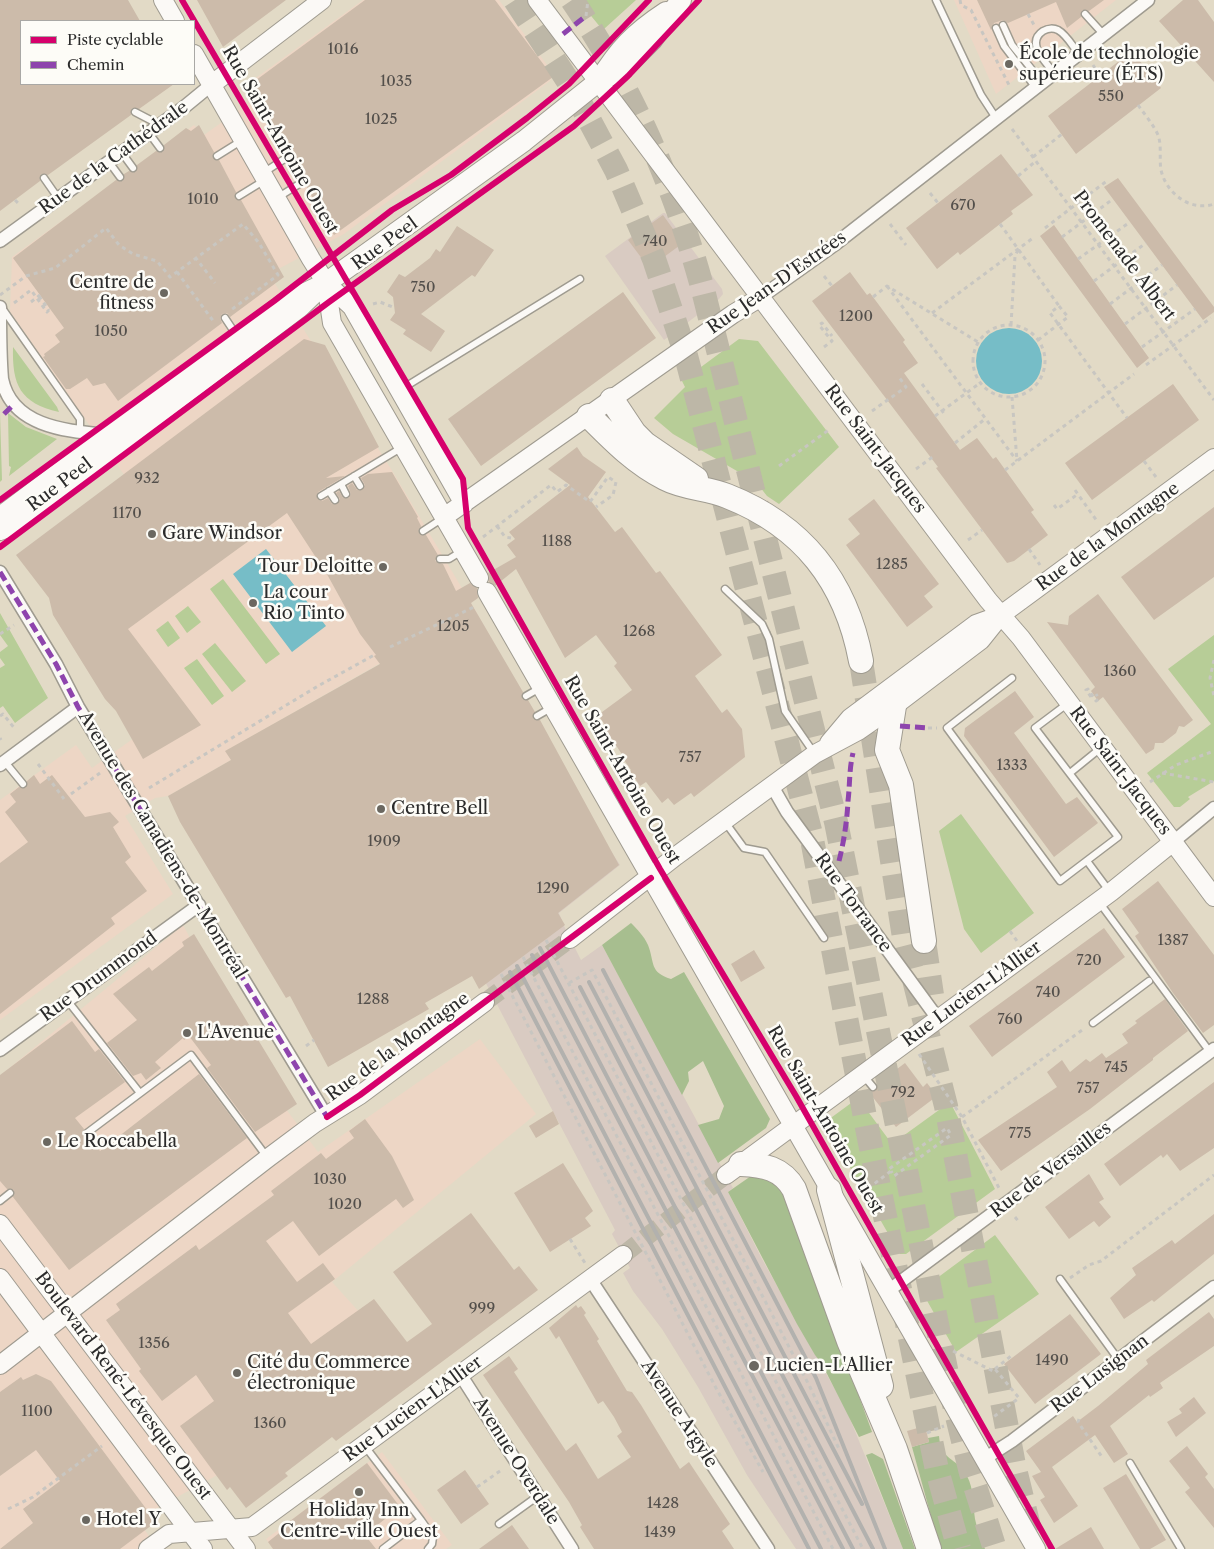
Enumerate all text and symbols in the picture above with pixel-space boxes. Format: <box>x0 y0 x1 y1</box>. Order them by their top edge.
legend <box>20 20 195 85</box>
text: Piste cyclable <box>67 30 163 49</box>
house number: 1016 <box>328 41 358 59</box>
street label: Rue Saint-Antoine Ouest <box>217 42 343 238</box>
place label: École de technologie supérieure (ÉTS) <box>1019 43 1199 86</box>
text: Chemin <box>67 55 124 74</box>
marker: École de technologie supérieure (ÉTS) <box>1003 58 1015 70</box>
house number: 1035 <box>380 73 412 91</box>
house number: 550 <box>1098 88 1124 106</box>
street label: Rue de la Cathédrale <box>35 97 193 219</box>
house number: 1025 <box>365 111 397 129</box>
street label: Promenade Albert <box>1068 187 1180 325</box>
house number: 1010 <box>187 191 219 209</box>
house number: 670 <box>950 197 976 215</box>
street label: Rue Peel <box>348 213 422 275</box>
street label: Rue Jean-D'Estrées <box>703 227 851 339</box>
house number: 740 <box>642 233 668 251</box>
place label: Centre de fitness <box>69 272 154 314</box>
house number: 750 <box>410 279 436 297</box>
marker: Centre de fitness <box>158 287 170 299</box>
house number: 1200 <box>839 308 873 326</box>
house number: 1050 <box>94 323 128 341</box>
street label: Rue Saint-Jacques <box>820 380 930 518</box>
street label: Rue Peel <box>23 453 97 517</box>
house number: 932 <box>134 470 160 488</box>
street label: Rue de la Montagne <box>1032 478 1184 596</box>
house number: 1170 <box>112 505 142 523</box>
place label: Gare Windsor <box>162 523 282 545</box>
marker: Gare Windsor <box>146 528 158 540</box>
house number: 1188 <box>542 533 572 551</box>
place label: Tour Deloitte <box>257 556 373 578</box>
house number: 1285 <box>876 556 908 574</box>
marker: Tour Deloitte <box>377 561 389 573</box>
place label: La cour Rio Tinto <box>263 582 345 624</box>
marker: La cour Rio Tinto <box>247 597 259 609</box>
house number: 1205 <box>437 618 469 636</box>
house number: 1268 <box>623 623 655 641</box>
house number: 1360 <box>1104 663 1136 681</box>
street label: Rue Saint-Antoine Ouest <box>559 672 685 868</box>
street label: Rue Saint-Jacques <box>1065 702 1175 840</box>
street label: Avenue des Canadiens-de-Montréal <box>73 707 251 983</box>
house number: 757 <box>679 749 701 767</box>
house number: 1333 <box>996 757 1028 775</box>
place label: Centre Bell <box>391 798 488 820</box>
marker: Centre Bell <box>375 803 387 815</box>
house number: 1909 <box>367 833 401 851</box>
street label: Rue Torrance <box>810 849 896 957</box>
house number: 1290 <box>536 880 570 898</box>
street label: Rue Drummond <box>36 927 162 1027</box>
house number: 1387 <box>1158 932 1188 950</box>
street label: Rue Lucien-L'Allier <box>898 936 1046 1052</box>
house number: 720 <box>1076 952 1102 970</box>
house number: 740 <box>1035 984 1061 1002</box>
street label: Rue de la Montagne <box>322 988 474 1106</box>
house number: 1288 <box>357 991 389 1009</box>
house number: 760 <box>997 1011 1023 1029</box>
place label: L'Avenue <box>197 1022 274 1044</box>
street label: Rue Saint-Antoine Ouest <box>762 1022 888 1218</box>
marker: L'Avenue <box>181 1027 193 1039</box>
house number: 745 <box>1104 1059 1128 1077</box>
house number: 757 <box>1077 1080 1099 1098</box>
house number: 792 <box>891 1084 915 1102</box>
street label: Rue de Versailles <box>986 1118 1116 1222</box>
house number: 775 <box>1009 1125 1031 1143</box>
place label: Le Roccabella <box>57 1131 177 1153</box>
marker: Le Roccabella <box>41 1136 53 1148</box>
house number: 1030 <box>313 1171 347 1189</box>
house number: 1020 <box>328 1196 362 1214</box>
street label: Boulevard René-Lévesque Ouest <box>30 1268 216 1504</box>
house number: 999 <box>469 1300 495 1318</box>
street label: Rue Lusignan <box>1047 1330 1153 1418</box>
house number: 1356 <box>138 1335 170 1353</box>
street label: Rue Lucien-L'Allier <box>339 1351 487 1467</box>
place label: Cité du Commerce électronique <box>247 1352 410 1395</box>
house number: 1490 <box>1035 1352 1069 1370</box>
place label: Lucien-L'Allier <box>765 1355 893 1377</box>
street label: Avenue Argyle <box>636 1356 722 1472</box>
marker: Lucien-L'Allier <box>747 1359 761 1373</box>
marker: Cité du Commerce électronique <box>231 1367 243 1379</box>
street label: Avenue Overdale <box>468 1393 564 1529</box>
house number: 1100 <box>21 1403 53 1421</box>
house number: 1360 <box>254 1415 286 1433</box>
marker: Holiday Inn Centre-ville Ouest <box>353 1486 365 1498</box>
house number: 1428 <box>647 1495 679 1513</box>
place label: Holiday Inn Centre-ville Ouest <box>280 1500 438 1542</box>
place label: Hotel Y <box>96 1509 161 1531</box>
marker: Hotel Y <box>80 1514 92 1526</box>
house number: 1439 <box>644 1524 676 1542</box>

